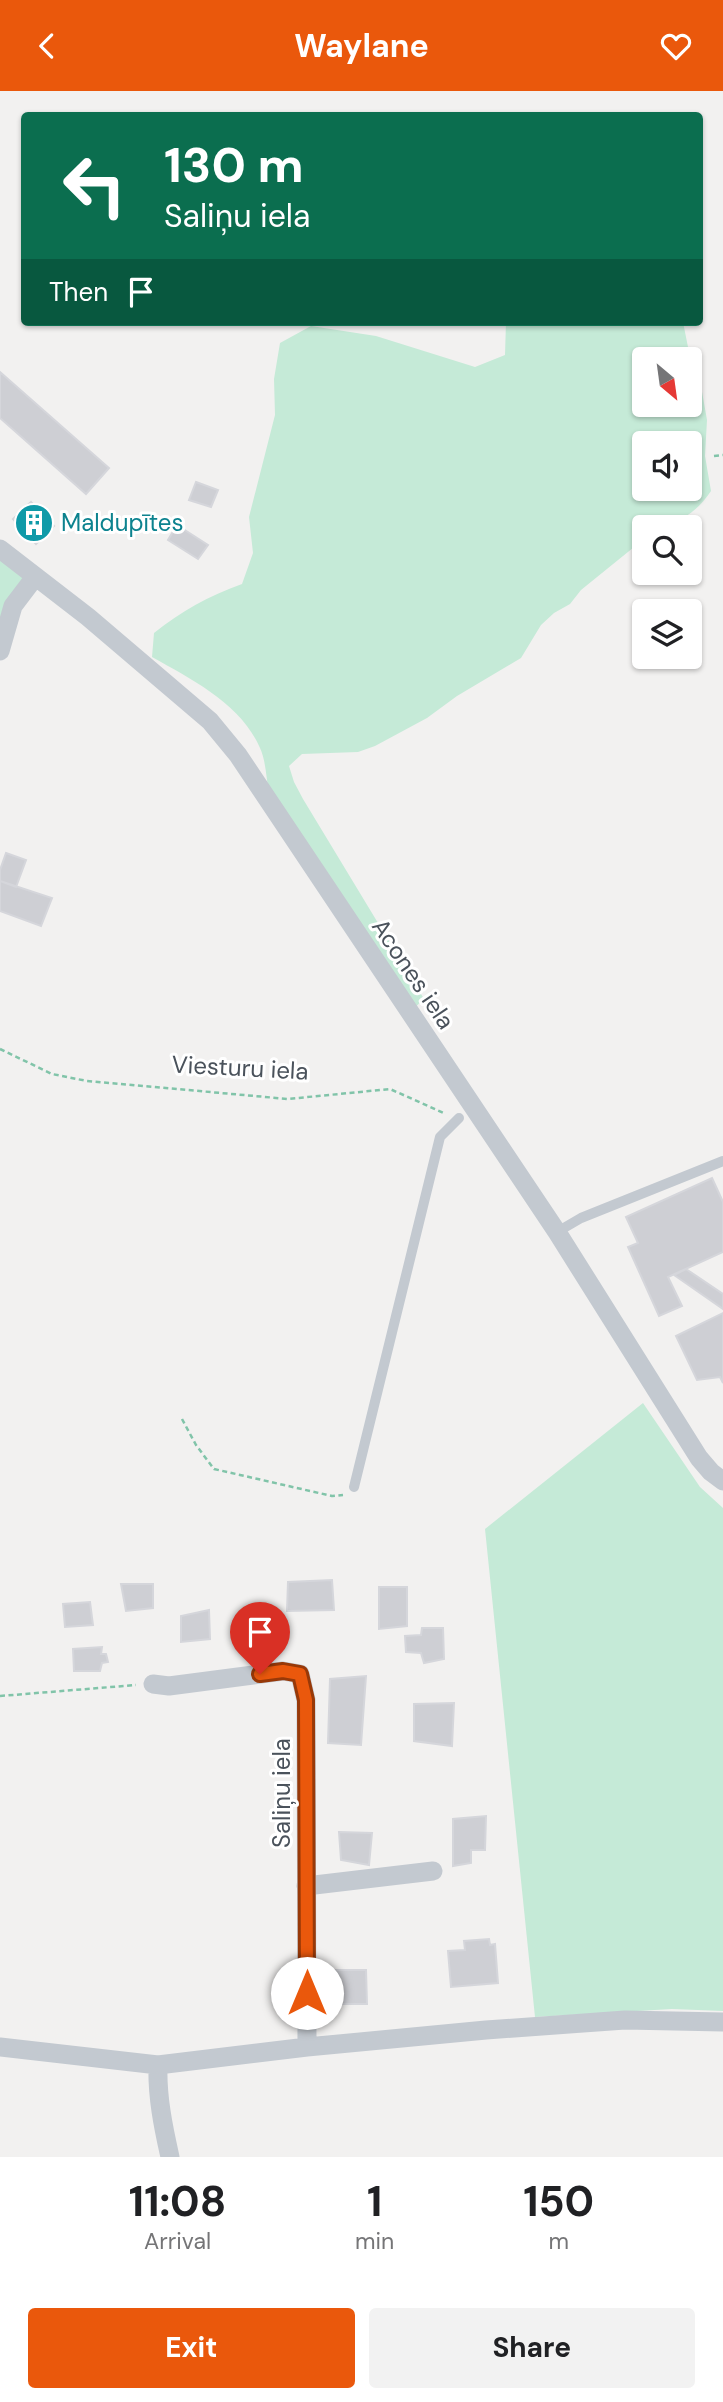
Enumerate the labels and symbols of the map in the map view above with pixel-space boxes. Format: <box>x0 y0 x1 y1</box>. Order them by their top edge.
north arrow <box>632 347 702 417</box>
building icon: Maldupītes <box>13 502 55 544</box>
place label: Maldupītes <box>61 507 184 538</box>
street label: Acones iela <box>365 912 462 1035</box>
street label: Viesturu iela <box>171 1048 309 1087</box>
pin <box>230 1602 290 1674</box>
street label: Saliņu iela <box>266 1738 297 1848</box>
position arrow <box>270 1956 344 2030</box>

